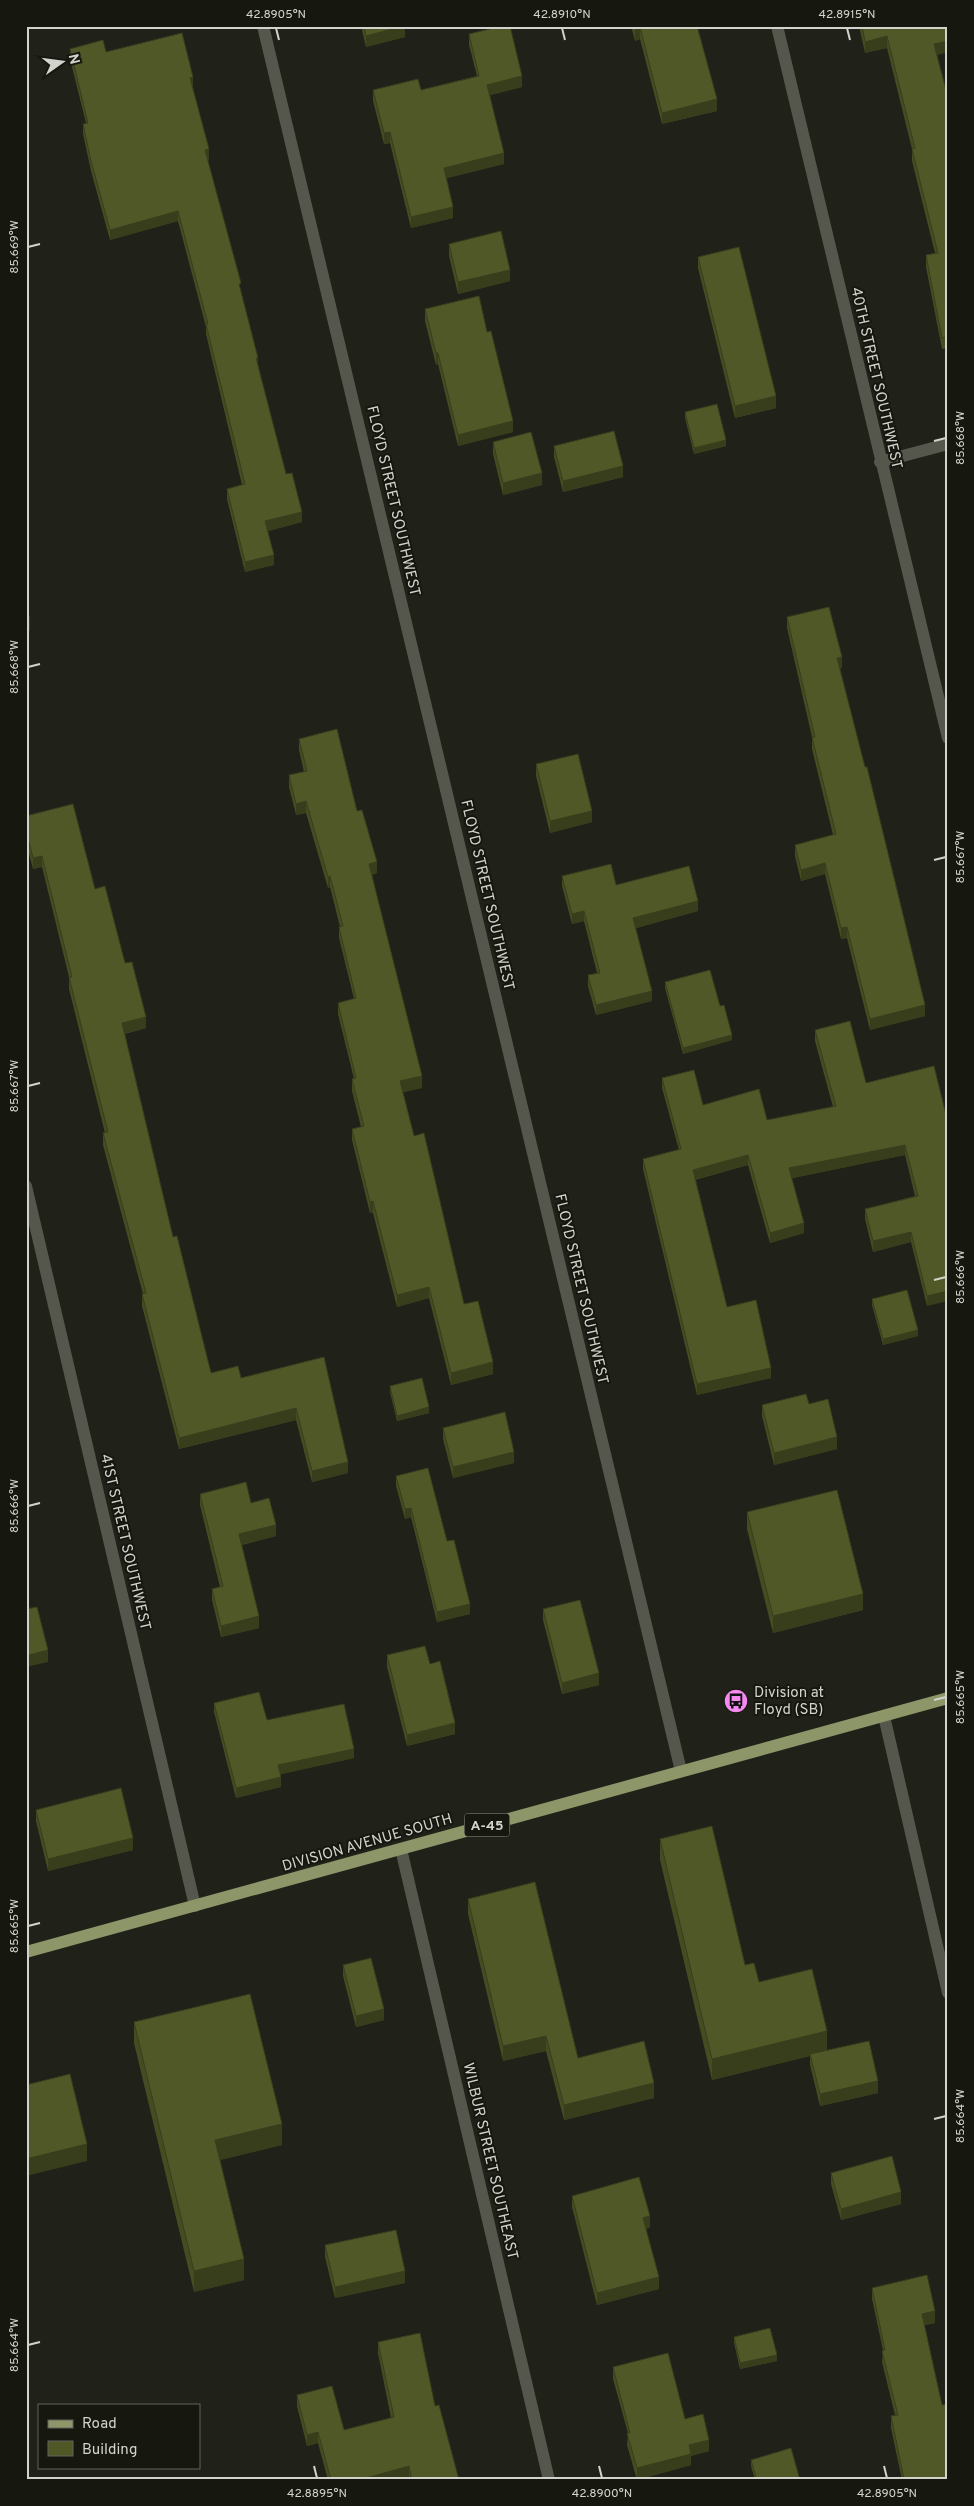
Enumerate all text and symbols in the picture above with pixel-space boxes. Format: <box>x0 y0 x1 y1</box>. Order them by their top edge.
text: 42.8905°N <box>246 7 306 23</box>
text: 42.8910°N <box>533 7 591 23</box>
text: 42.8915°N <box>818 7 876 23</box>
north arrow <box>38 38 88 88</box>
text: N <box>64 52 83 66</box>
text: 85.669°W <box>7 220 23 274</box>
street label: 40TH STREET SOUTHWEST <box>845 286 906 471</box>
street label: FLOYD STREET SOUTHWEST <box>361 404 424 598</box>
text: 85.668°W <box>953 411 969 465</box>
text: 85.668°W <box>7 640 23 694</box>
street label: FLOYD STREET SOUTHWEST <box>455 798 518 992</box>
text: 85.667°W <box>953 831 969 883</box>
text: 85.667°W <box>7 1060 23 1112</box>
street label: FLOYD STREET SOUTHWEST <box>549 1192 612 1386</box>
text: 85.666°W <box>953 1250 969 1304</box>
street label: 41ST STREET SOUTHWEST <box>95 1452 154 1632</box>
text: 85.666°W <box>7 1479 23 1533</box>
text: 85.665°W <box>953 1670 969 1724</box>
place label: Division at Floyd (SB) <box>754 1684 824 1720</box>
bus stop icon: Division at Floyd (SB) <box>723 1688 749 1714</box>
street label: DIVISION AVENUE SOUTH <box>280 1810 455 1877</box>
road number: A-45 <box>464 1814 510 1836</box>
text: 85.665°W <box>7 1899 23 1953</box>
street label: WILBUR STREET SOUTHEAST <box>458 2061 521 2262</box>
text: 85.664°W <box>953 2089 969 2143</box>
text: 85.664°W <box>7 2318 23 2372</box>
legend <box>38 2404 200 2468</box>
text: Road <box>82 2415 117 2434</box>
text: Building <box>82 2441 137 2460</box>
text: 42.8895°N <box>287 2486 347 2502</box>
text: 42.8900°N <box>572 2486 632 2502</box>
text: 42.8905°N <box>857 2486 917 2502</box>

